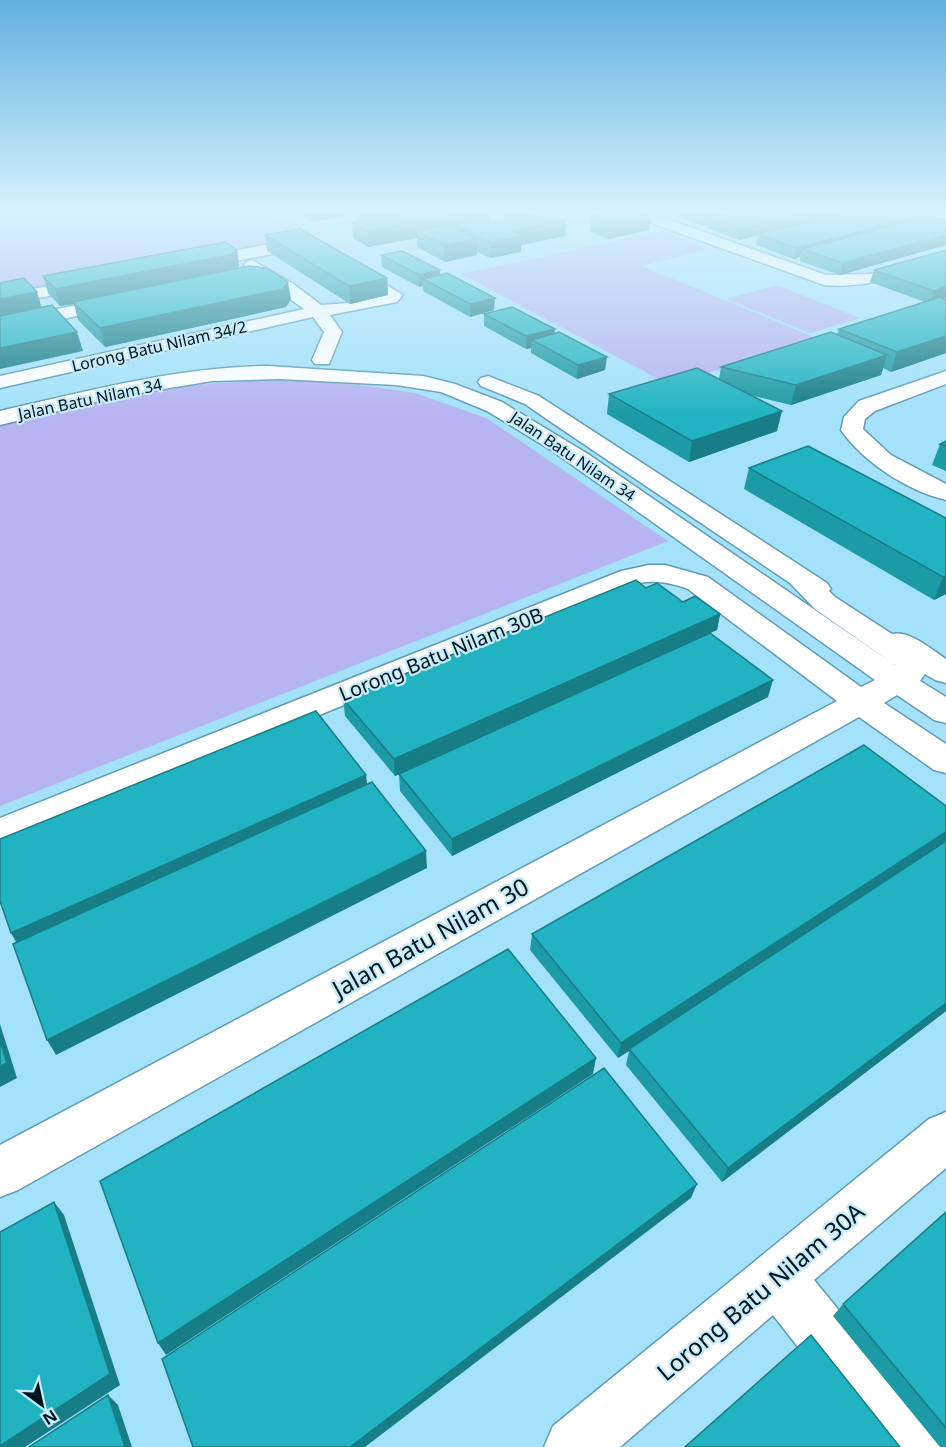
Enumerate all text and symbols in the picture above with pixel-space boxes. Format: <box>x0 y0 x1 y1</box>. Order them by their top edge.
street label: Lorong Batu Nilam 34/2 <box>69 315 249 377</box>
street label: Jalan Batu Nilam 34 <box>14 373 164 425</box>
street label: Jalan Batu Nilam 34 <box>504 405 640 506</box>
street label: Lorong Batu Nilam 30B <box>335 601 547 707</box>
street label: Jalan Batu Nilam 30 <box>324 869 534 1006</box>
street label: Lorong Batu Nilam 30A <box>649 1194 871 1388</box>
north arrow <box>12 1375 72 1435</box>
text: N <box>39 1405 62 1430</box>

